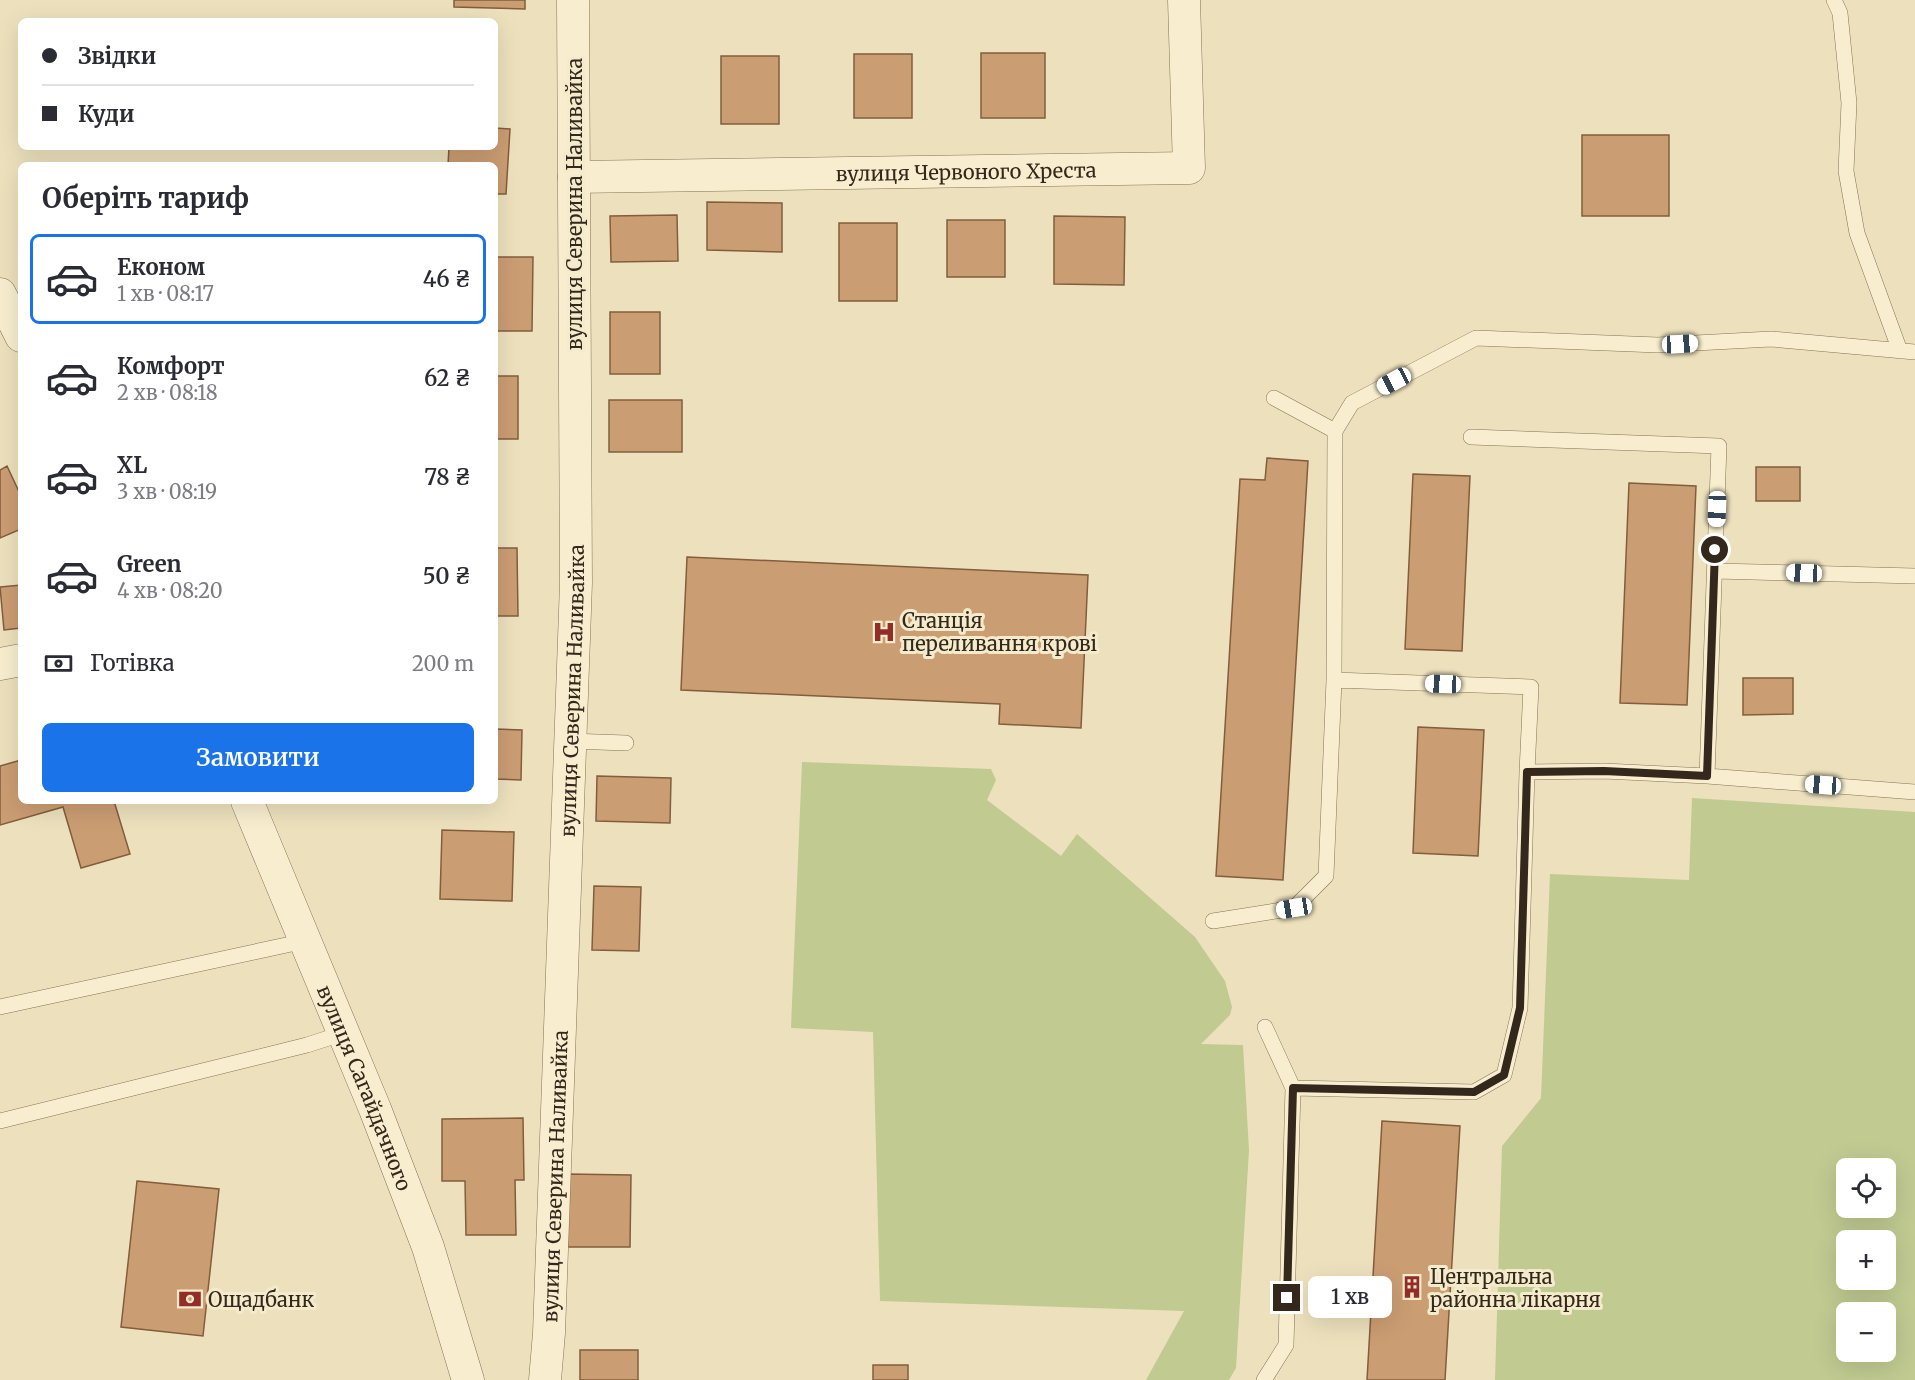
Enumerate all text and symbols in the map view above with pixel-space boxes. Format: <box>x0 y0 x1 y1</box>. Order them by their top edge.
text: Звідки <box>78 42 156 70</box>
street label: вулиця Северина Наливайка <box>562 57 587 350</box>
text: Куди <box>78 100 135 128</box>
street label: вулиця Червоного Хреста <box>835 157 1097 186</box>
text: Оберіть тариф <box>42 181 249 215</box>
icon: car <box>45 252 99 306</box>
text: Економ <box>117 253 205 281</box>
text: 46 ₴ <box>423 265 471 293</box>
text: 1 хв · 08:17 <box>117 281 214 306</box>
car <box>1662 334 1698 354</box>
icon: car <box>45 351 99 405</box>
text: Комфорт <box>117 352 225 380</box>
text: 62 ₴ <box>424 364 471 392</box>
car <box>1374 365 1414 397</box>
text: 2 хв · 08:18 <box>117 380 218 405</box>
icon: car <box>45 450 99 504</box>
text: XL <box>117 451 147 479</box>
text: 78 ₴ <box>424 463 471 491</box>
text: 3 хв · 08:19 <box>117 479 217 504</box>
car <box>1707 491 1727 527</box>
route start <box>1701 536 1728 563</box>
street label: вулиця Северина Наливайка <box>554 544 589 837</box>
icon: car <box>45 549 99 603</box>
text: Green <box>117 550 181 578</box>
text: 50 ₴ <box>423 562 471 590</box>
car <box>1786 563 1822 583</box>
text: 4 хв · 08:20 <box>117 578 223 603</box>
place label: Станція переливання крові <box>902 608 1097 656</box>
hospital icon: Станція переливання крові <box>871 619 897 645</box>
icon: cash <box>42 647 75 680</box>
text: Готівка <box>90 649 175 677</box>
text: 200 m <box>412 651 474 676</box>
car <box>1425 674 1461 694</box>
button: Замовити <box>42 723 474 792</box>
car <box>1804 775 1842 795</box>
car <box>1275 896 1313 920</box>
street label: вулиця Сагайдачного <box>312 981 418 1194</box>
street label: вулиця Северина Наливайка <box>537 1029 572 1323</box>
map controls <box>1836 1158 1896 1362</box>
button: locate <box>1836 1158 1896 1218</box>
button: + <box>1836 1230 1896 1290</box>
place label: Центральна районна лікарня <box>1430 1264 1601 1312</box>
building icon: Центральна районна лікарня <box>1399 1274 1425 1300</box>
callout: 1 хв <box>1308 1277 1392 1319</box>
route end <box>1273 1284 1300 1311</box>
text: 1 хв <box>1331 1284 1369 1309</box>
bank icon: Ощадбанк <box>177 1286 203 1312</box>
place label: Ощадбанк <box>208 1287 315 1312</box>
button: − <box>1836 1302 1896 1362</box>

